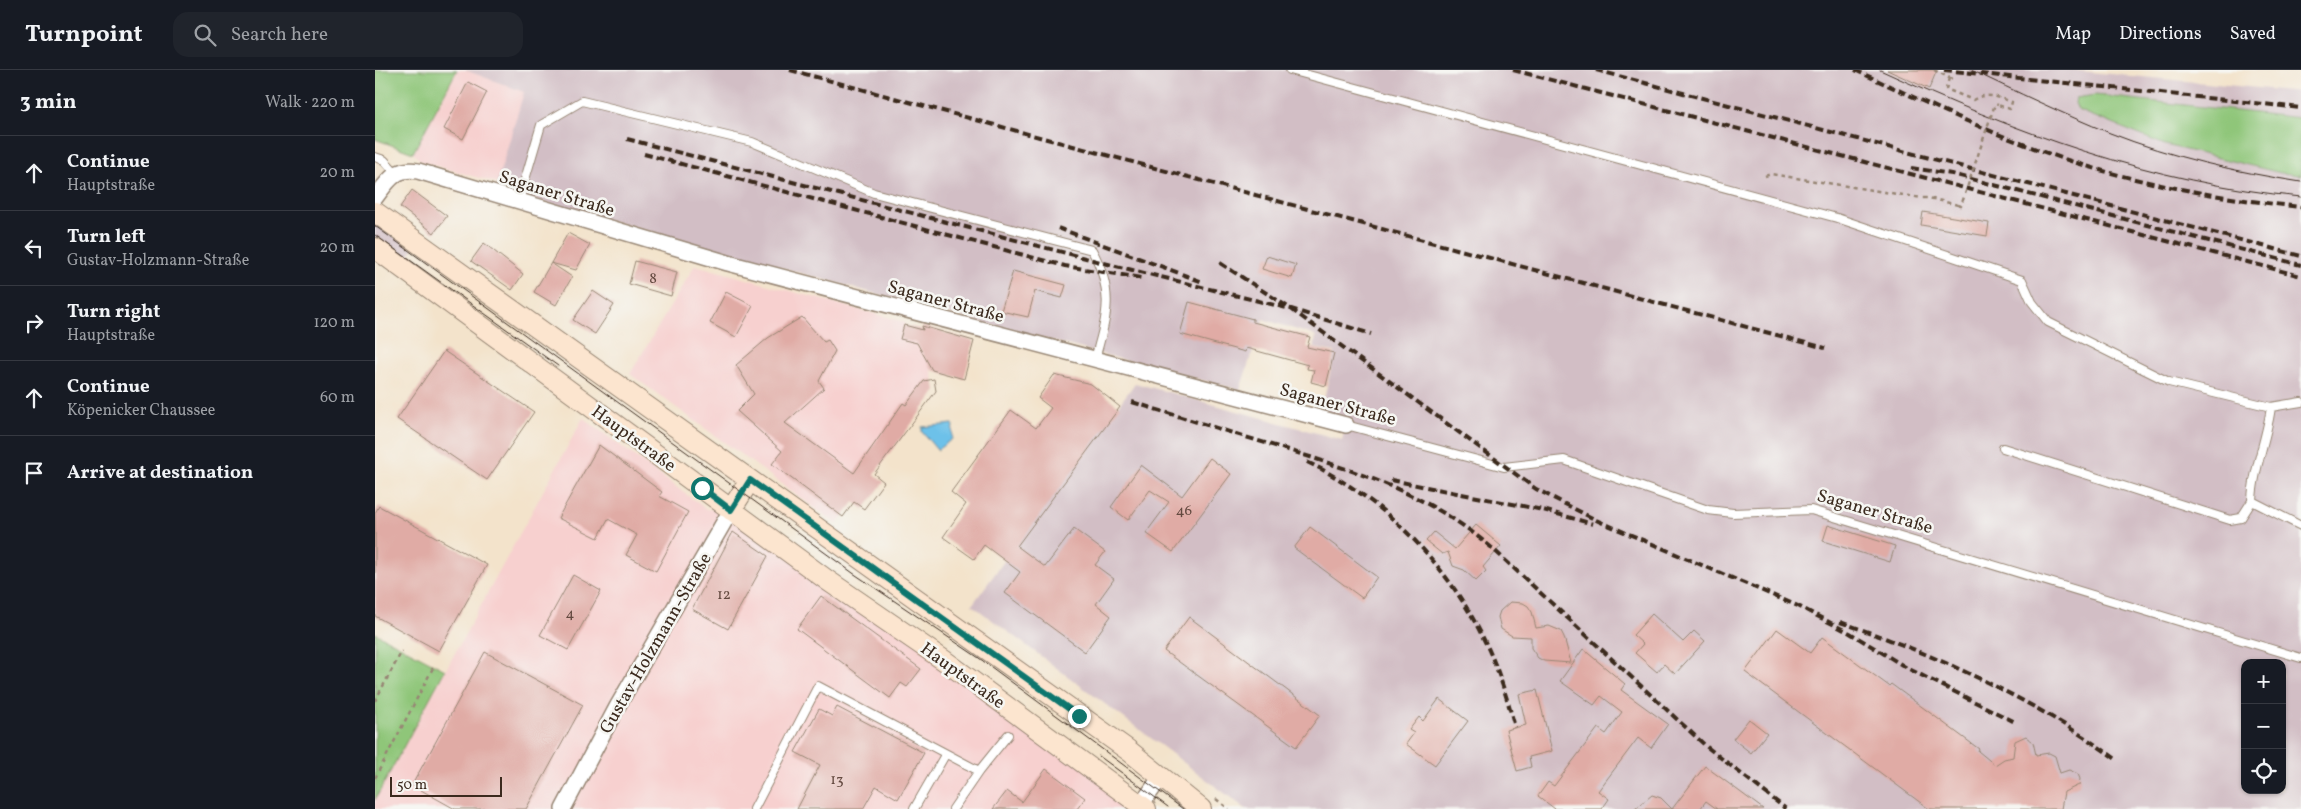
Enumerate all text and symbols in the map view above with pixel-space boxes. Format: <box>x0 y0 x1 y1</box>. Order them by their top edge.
search box <box>173 12 523 57</box>
text: Turnpoint <box>25 18 143 52</box>
icon: search <box>191 21 219 49</box>
text: Search here <box>231 22 328 48</box>
text: Map <box>2055 22 2091 47</box>
text: Directions <box>2119 22 2202 47</box>
text: Saved <box>2230 22 2276 47</box>
text: 3 min <box>20 88 76 117</box>
text: Walk · 220 m <box>265 92 355 114</box>
text: Continue <box>67 149 150 175</box>
icon: ahead <box>20 159 48 187</box>
text: 20 m <box>320 162 355 184</box>
street label: Saganer Straße <box>496 165 617 224</box>
text: Hauptstraße <box>67 175 155 197</box>
text: Turn left <box>67 224 146 250</box>
icon: left <box>20 234 48 262</box>
text: 20 m <box>320 237 355 259</box>
text: Gustav-Holzmann-Straße <box>67 250 249 272</box>
house number: 8 <box>649 269 657 290</box>
street label: Saganer Straße <box>885 275 1007 330</box>
text: Turn right <box>67 299 160 325</box>
icon: right <box>20 309 48 337</box>
text: 120 m <box>313 312 355 334</box>
text: Hauptstraße <box>67 325 155 347</box>
text: Continue <box>67 374 150 400</box>
street label: Saganer Straße <box>1277 378 1399 433</box>
icon: ahead <box>20 384 48 412</box>
text: 60 m <box>320 387 355 409</box>
text: Köpenicker Chaussee <box>67 400 215 422</box>
street label: Hauptstraße <box>586 400 681 478</box>
icon: arrive <box>20 459 48 487</box>
text: Arrive at destination <box>67 460 253 486</box>
route start <box>691 477 714 500</box>
street label: Saganer Straße <box>1814 484 1935 541</box>
house number: 46 <box>1176 501 1192 522</box>
street label: Gustav-Holzmann-Straße <box>594 549 718 739</box>
house number: 12 <box>717 585 731 606</box>
house number: 4 <box>566 604 575 625</box>
street label: Hauptstraße <box>915 637 1010 715</box>
map controls <box>2241 659 2286 794</box>
button: + <box>2241 659 2286 704</box>
button: − <box>2241 704 2286 749</box>
route end <box>1068 705 1091 728</box>
button: locate <box>2241 749 2286 794</box>
house number: 13 <box>830 770 844 791</box>
scale bar <box>390 774 503 797</box>
text: 50 m <box>397 776 427 795</box>

